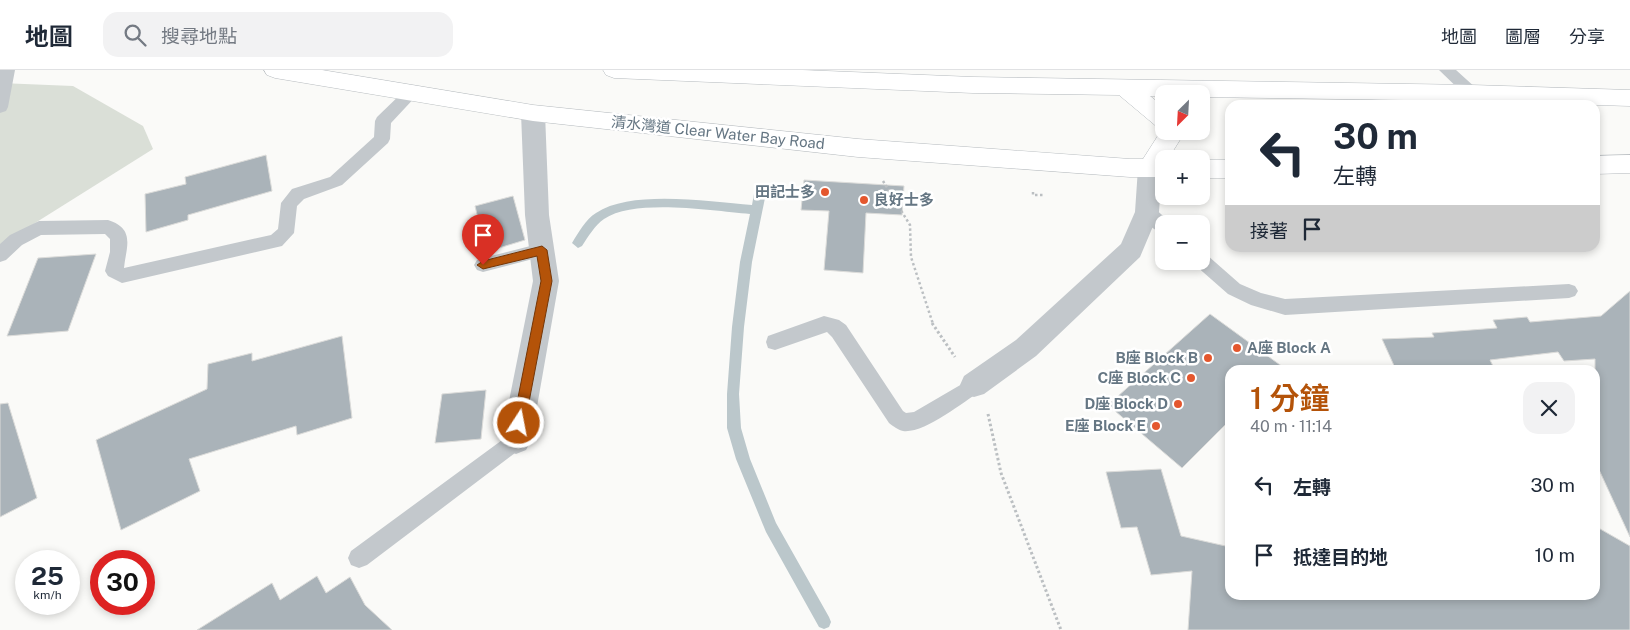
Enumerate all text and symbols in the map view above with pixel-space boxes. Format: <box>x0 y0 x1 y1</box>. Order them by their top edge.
search box <box>103 12 453 57</box>
icon: search <box>121 21 149 49</box>
text: 地圖 <box>25 22 73 50</box>
text: 搜尋地點 <box>161 25 237 47</box>
text: 地圖 <box>1441 26 1477 47</box>
text: 圖層 <box>1505 26 1541 47</box>
text: 分享 <box>1569 26 1605 47</box>
north arrow <box>1155 85 1210 140</box>
map controls <box>1155 85 1210 270</box>
street label: 清水灣道 Clear Water Bay Road <box>610 113 826 152</box>
text: 30 m <box>1333 116 1418 157</box>
icon: left <box>1250 120 1315 185</box>
button: + <box>1155 150 1210 205</box>
text: 左轉 <box>1333 163 1377 189</box>
place label: 田記士多 <box>755 183 815 200</box>
marker: 田記士多 <box>819 186 831 198</box>
place label: 良好士多 <box>874 191 934 208</box>
marker: 良好士多 <box>858 194 870 206</box>
pin <box>462 214 504 265</box>
button: − <box>1155 215 1210 270</box>
icon: arrive <box>1298 215 1326 243</box>
text: 接著 <box>1250 220 1288 242</box>
icon: arrive <box>469 221 497 249</box>
place label: A座 Block A <box>1247 339 1331 356</box>
marker: A座 Block A <box>1231 342 1243 354</box>
place label: B座 Block B <box>1115 349 1198 366</box>
marker: B座 Block B <box>1202 352 1214 364</box>
place label: C座 Block C <box>1097 369 1181 386</box>
marker: C座 Block C <box>1185 372 1197 384</box>
text: 1 分鐘 <box>1250 380 1330 416</box>
button: close <box>1523 382 1575 434</box>
place label: D座 Block D <box>1084 395 1168 412</box>
position arrow <box>492 396 544 448</box>
marker: D座 Block D <box>1172 398 1184 410</box>
place label: E座 Block E <box>1065 417 1146 434</box>
text: 40 m · 11:14 <box>1250 417 1332 436</box>
marker: E座 Block E <box>1150 420 1162 432</box>
icon: left <box>1250 471 1278 499</box>
text: 30 m <box>1530 474 1575 496</box>
text: 左轉 <box>1293 476 1331 498</box>
icon: arrive <box>1250 541 1278 569</box>
text: 10 m <box>1535 544 1575 566</box>
text: 抵達目的地 <box>1293 546 1388 568</box>
speed limit sign: 30 <box>90 550 155 615</box>
text: 25 <box>31 561 64 591</box>
text: km/h <box>33 588 62 602</box>

